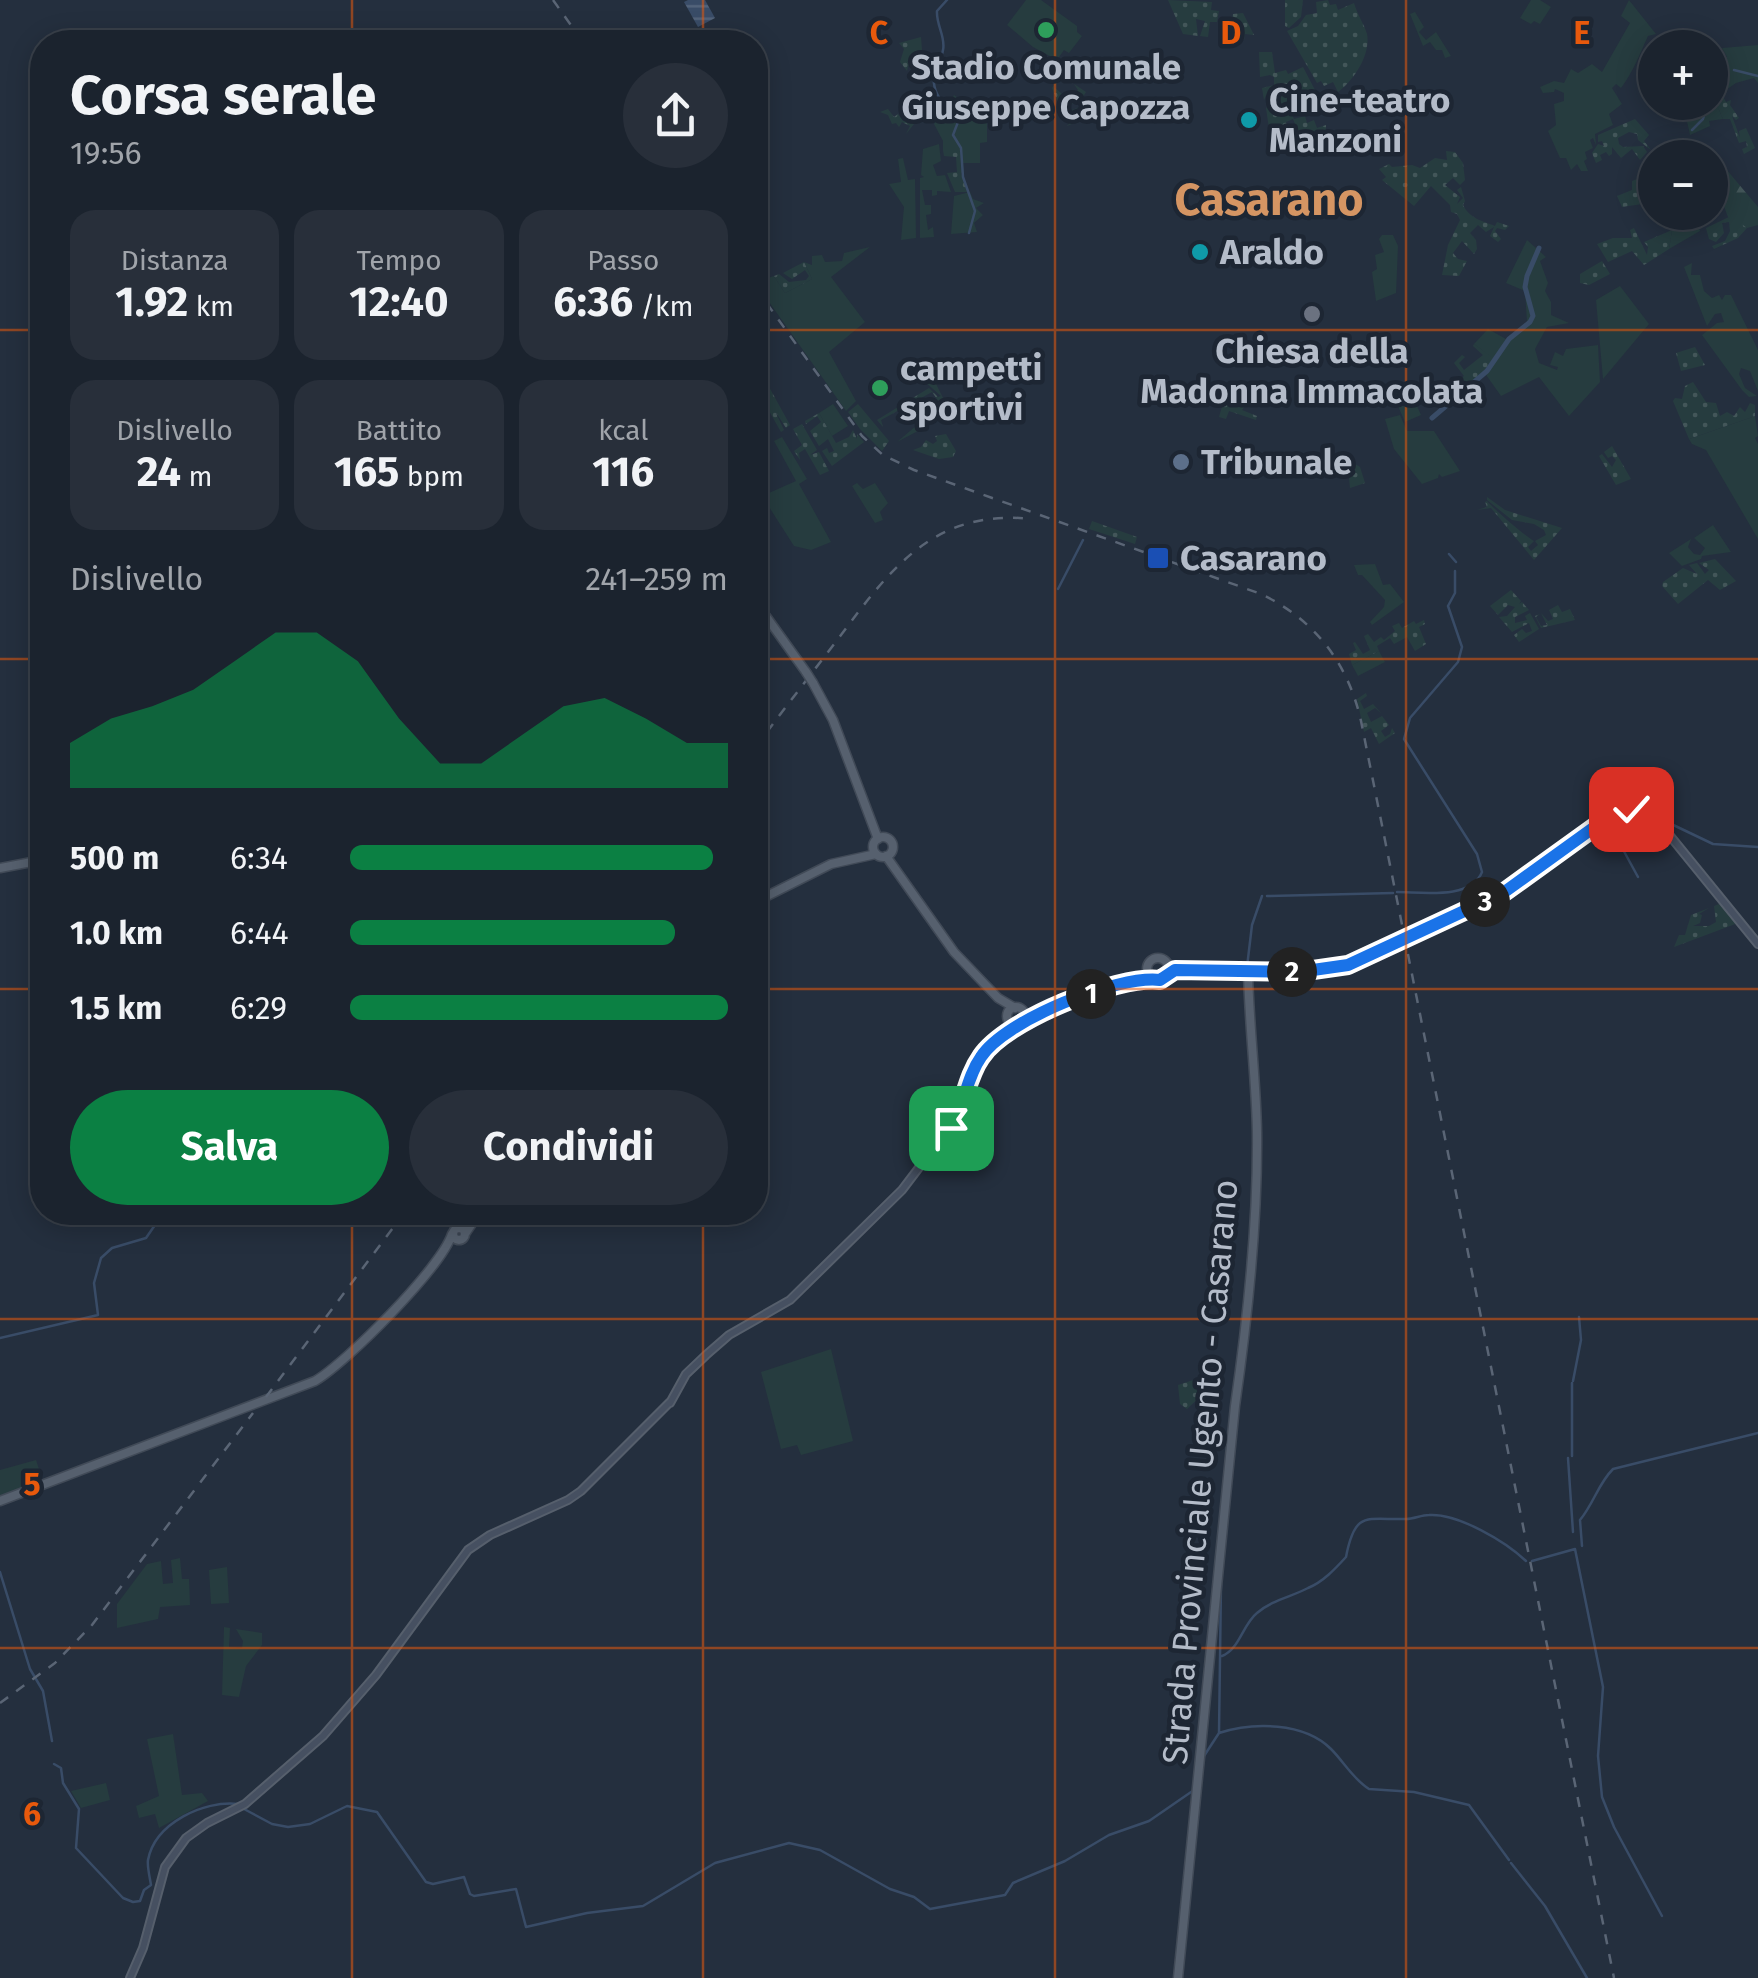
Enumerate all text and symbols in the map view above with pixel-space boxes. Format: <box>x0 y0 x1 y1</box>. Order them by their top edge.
text: C <box>870 14 889 52</box>
text: D <box>1221 14 1241 52</box>
text: E <box>1574 14 1590 52</box>
marker: Stadio Comunale Giuseppe Capozza <box>1035 19 1057 41</box>
map controls <box>1638 30 1728 230</box>
button: + <box>1638 30 1728 120</box>
place label: Stadio Comunale Giuseppe Capozza <box>902 46 1190 128</box>
text: Corsa serale <box>70 63 376 129</box>
button: share <box>623 63 728 168</box>
place label: Cine-teatro Manzoni <box>1269 79 1451 161</box>
marker: Cine-teatro Manzoni <box>1238 109 1260 131</box>
text: 19:56 <box>70 134 142 172</box>
button: − <box>1638 140 1728 230</box>
district label: Casarano <box>1175 173 1363 227</box>
place label: Araldo <box>1219 231 1324 273</box>
marker: Araldo <box>1189 241 1211 263</box>
text: Distanza <box>121 244 228 277</box>
text: Tempo <box>356 244 442 277</box>
text: Passo <box>587 244 659 277</box>
text: 1.92 <box>115 277 188 327</box>
text: 12:40 <box>349 277 449 327</box>
text: 6:36 <box>553 277 633 327</box>
text: km <box>188 290 234 323</box>
text: /km <box>633 290 693 323</box>
marker: Chiesa della Madonna Immacolata <box>1301 303 1323 325</box>
place label: Chiesa della Madonna Immacolata <box>1141 330 1483 412</box>
place label: campetti sportivi <box>900 347 1042 429</box>
marker: campetti sportivi <box>869 377 891 399</box>
text: Dislivello <box>116 414 233 447</box>
text: Battito <box>356 414 442 447</box>
text: kcal <box>598 414 649 447</box>
place label: Tribunale <box>1201 441 1352 483</box>
text: 24 <box>137 447 181 497</box>
text: 165 <box>334 447 399 497</box>
text: 116 <box>592 447 654 497</box>
marker: Tribunale <box>1170 451 1192 473</box>
text: m <box>181 460 212 493</box>
text: bpm <box>399 460 464 493</box>
place label: Casarano <box>1180 537 1327 579</box>
marker: Casarano <box>1145 545 1171 571</box>
text: Dislivello <box>70 560 203 598</box>
text: 241–259 m <box>585 560 728 598</box>
pin <box>1589 767 1674 852</box>
icon: check <box>1604 782 1659 837</box>
text: 500 m <box>70 839 159 877</box>
text: 6:34 <box>230 839 288 877</box>
pin: 3 <box>1460 877 1510 927</box>
text: 3 <box>1478 885 1492 918</box>
text: 1.0 km <box>70 914 163 952</box>
text: 6:44 <box>230 914 289 952</box>
pin: 2 <box>1267 947 1317 997</box>
text: 2 <box>1285 955 1299 988</box>
pin: 1 <box>1066 969 1116 1019</box>
text: 1 <box>1085 977 1098 1010</box>
text: 1.5 km <box>70 989 162 1027</box>
text: 6:29 <box>230 989 287 1027</box>
pin <box>909 1086 994 1171</box>
button: Salva <box>70 1090 389 1205</box>
button: Condividi <box>409 1090 728 1205</box>
icon: arrive <box>924 1101 979 1156</box>
street label: Strada Provinciale Ugento - Casarano <box>1154 1178 1246 1766</box>
text: 5 <box>23 1465 41 1503</box>
text: 6 <box>23 1795 41 1833</box>

